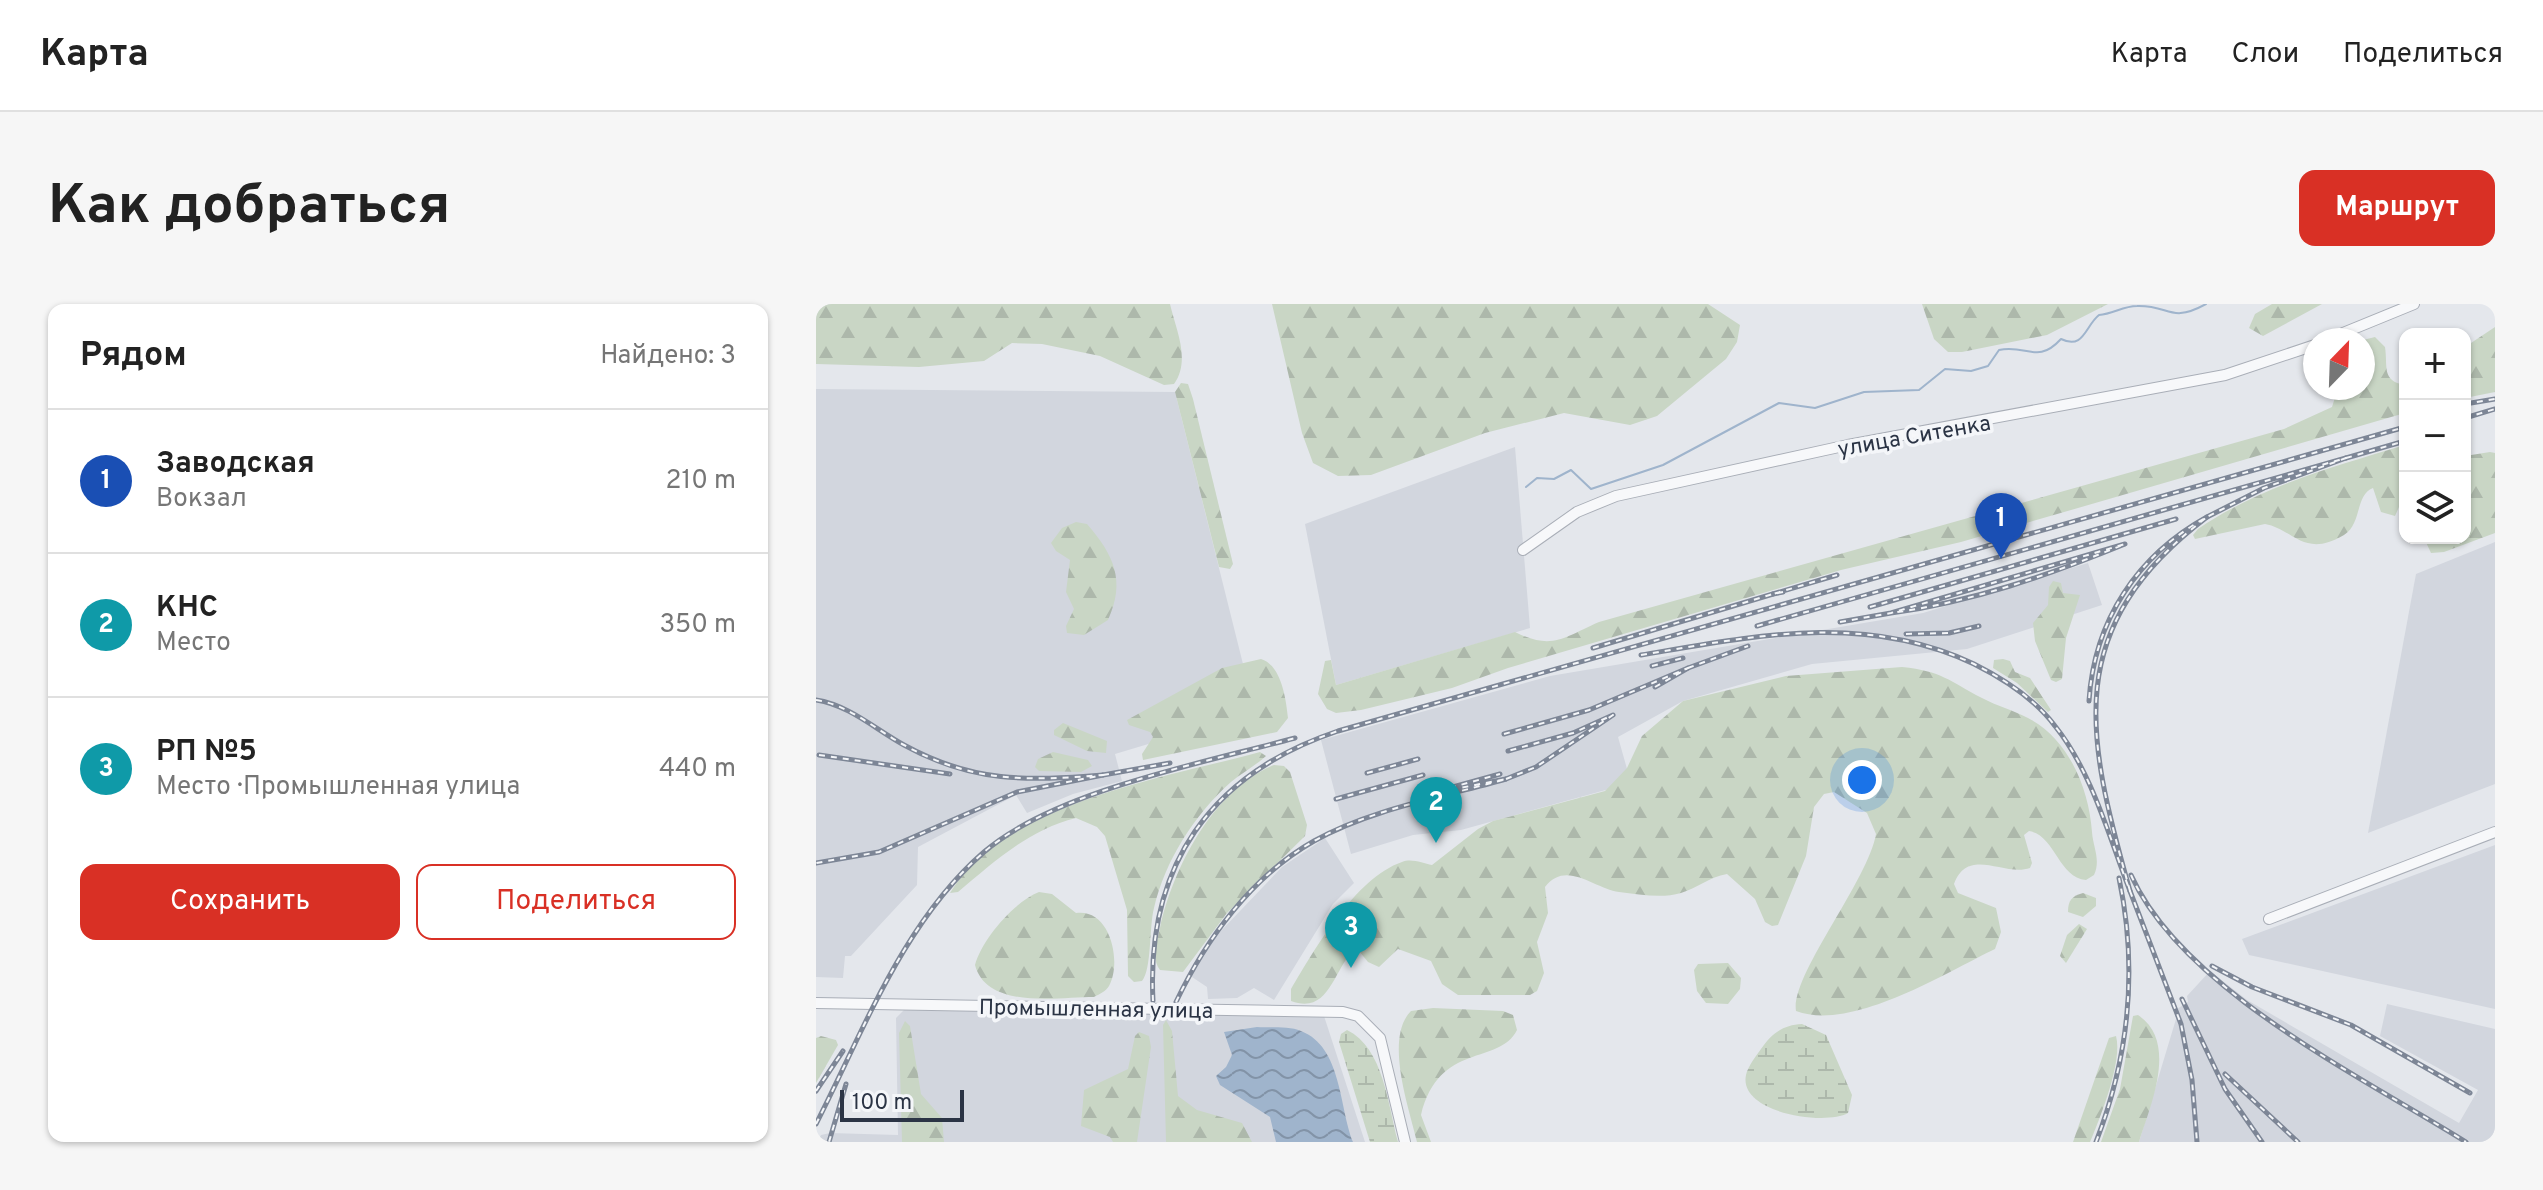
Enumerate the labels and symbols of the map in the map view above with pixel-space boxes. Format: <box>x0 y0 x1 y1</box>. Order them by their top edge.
north arrow <box>2303 328 2375 400</box>
street label: улица Ситенка <box>1836 411 1993 464</box>
pin: 1 <box>1975 493 2027 559</box>
your location <box>1842 760 1882 800</box>
pin: 2 <box>1410 777 1462 843</box>
pin: 3 <box>1325 902 1377 968</box>
street label: Промышленная улица <box>978 995 1213 1026</box>
scale bar <box>840 1086 964 1122</box>

